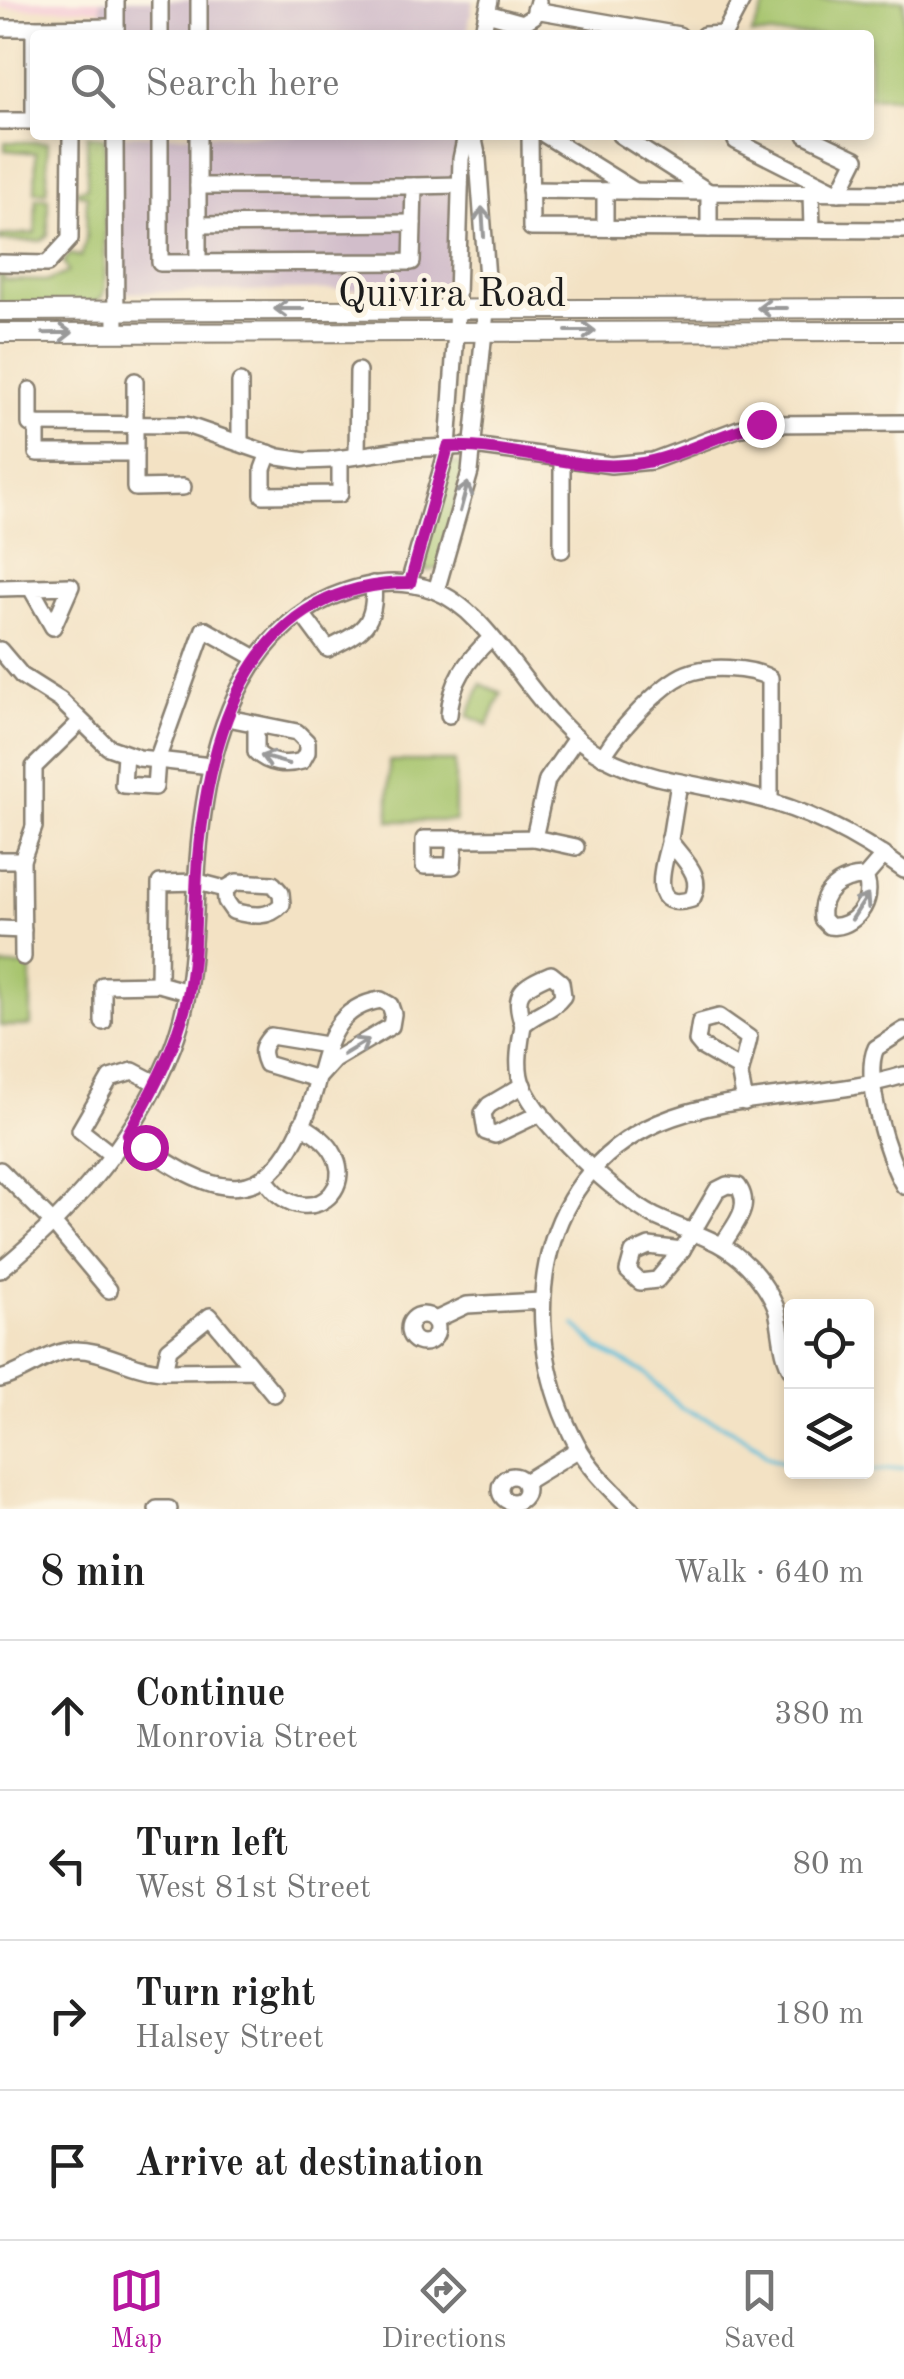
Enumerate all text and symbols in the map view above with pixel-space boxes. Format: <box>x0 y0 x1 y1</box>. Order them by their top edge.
search box <box>30 30 874 140</box>
icon: search <box>65 58 120 113</box>
text: Search here <box>145 66 340 104</box>
one-way arrow <box>473 206 492 238</box>
street label: Quivira Road <box>338 276 566 316</box>
one-way arrow <box>756 298 788 318</box>
one-way arrow <box>274 300 306 318</box>
one-way arrow <box>564 322 596 340</box>
one-way arrow <box>40 324 73 342</box>
route end <box>739 402 785 448</box>
one-way arrow <box>455 482 474 513</box>
one-way arrow <box>260 749 292 768</box>
one-way arrow <box>849 894 870 922</box>
one-way arrow <box>341 1037 370 1057</box>
route start <box>123 1125 169 1171</box>
map controls <box>784 1299 874 1479</box>
button: locate <box>784 1299 874 1389</box>
button: layers <box>784 1389 874 1479</box>
text: 8 min <box>40 1553 146 1595</box>
text: Walk · 640 m <box>674 1558 864 1590</box>
text: Continue <box>135 1676 285 1714</box>
icon: ahead <box>40 1688 95 1743</box>
text: 380 m <box>774 1699 864 1731</box>
text: Monrovia Street <box>135 1723 358 1755</box>
text: Turn left <box>135 1826 288 1864</box>
icon: left <box>40 1838 95 1893</box>
text: 80 m <box>793 1849 864 1881</box>
text: West 81st Street <box>135 1873 371 1905</box>
text: Turn right <box>135 1976 315 2014</box>
icon: right <box>40 1988 95 2043</box>
text: 180 m <box>774 1999 864 2031</box>
text: Halsey Street <box>135 2023 324 2055</box>
icon: arrive <box>40 2138 95 2193</box>
text: Arrive at destination <box>135 2146 484 2184</box>
tab: Map <box>109 2263 164 2358</box>
tab: Directions <box>382 2263 506 2358</box>
tab: Saved <box>724 2263 795 2358</box>

